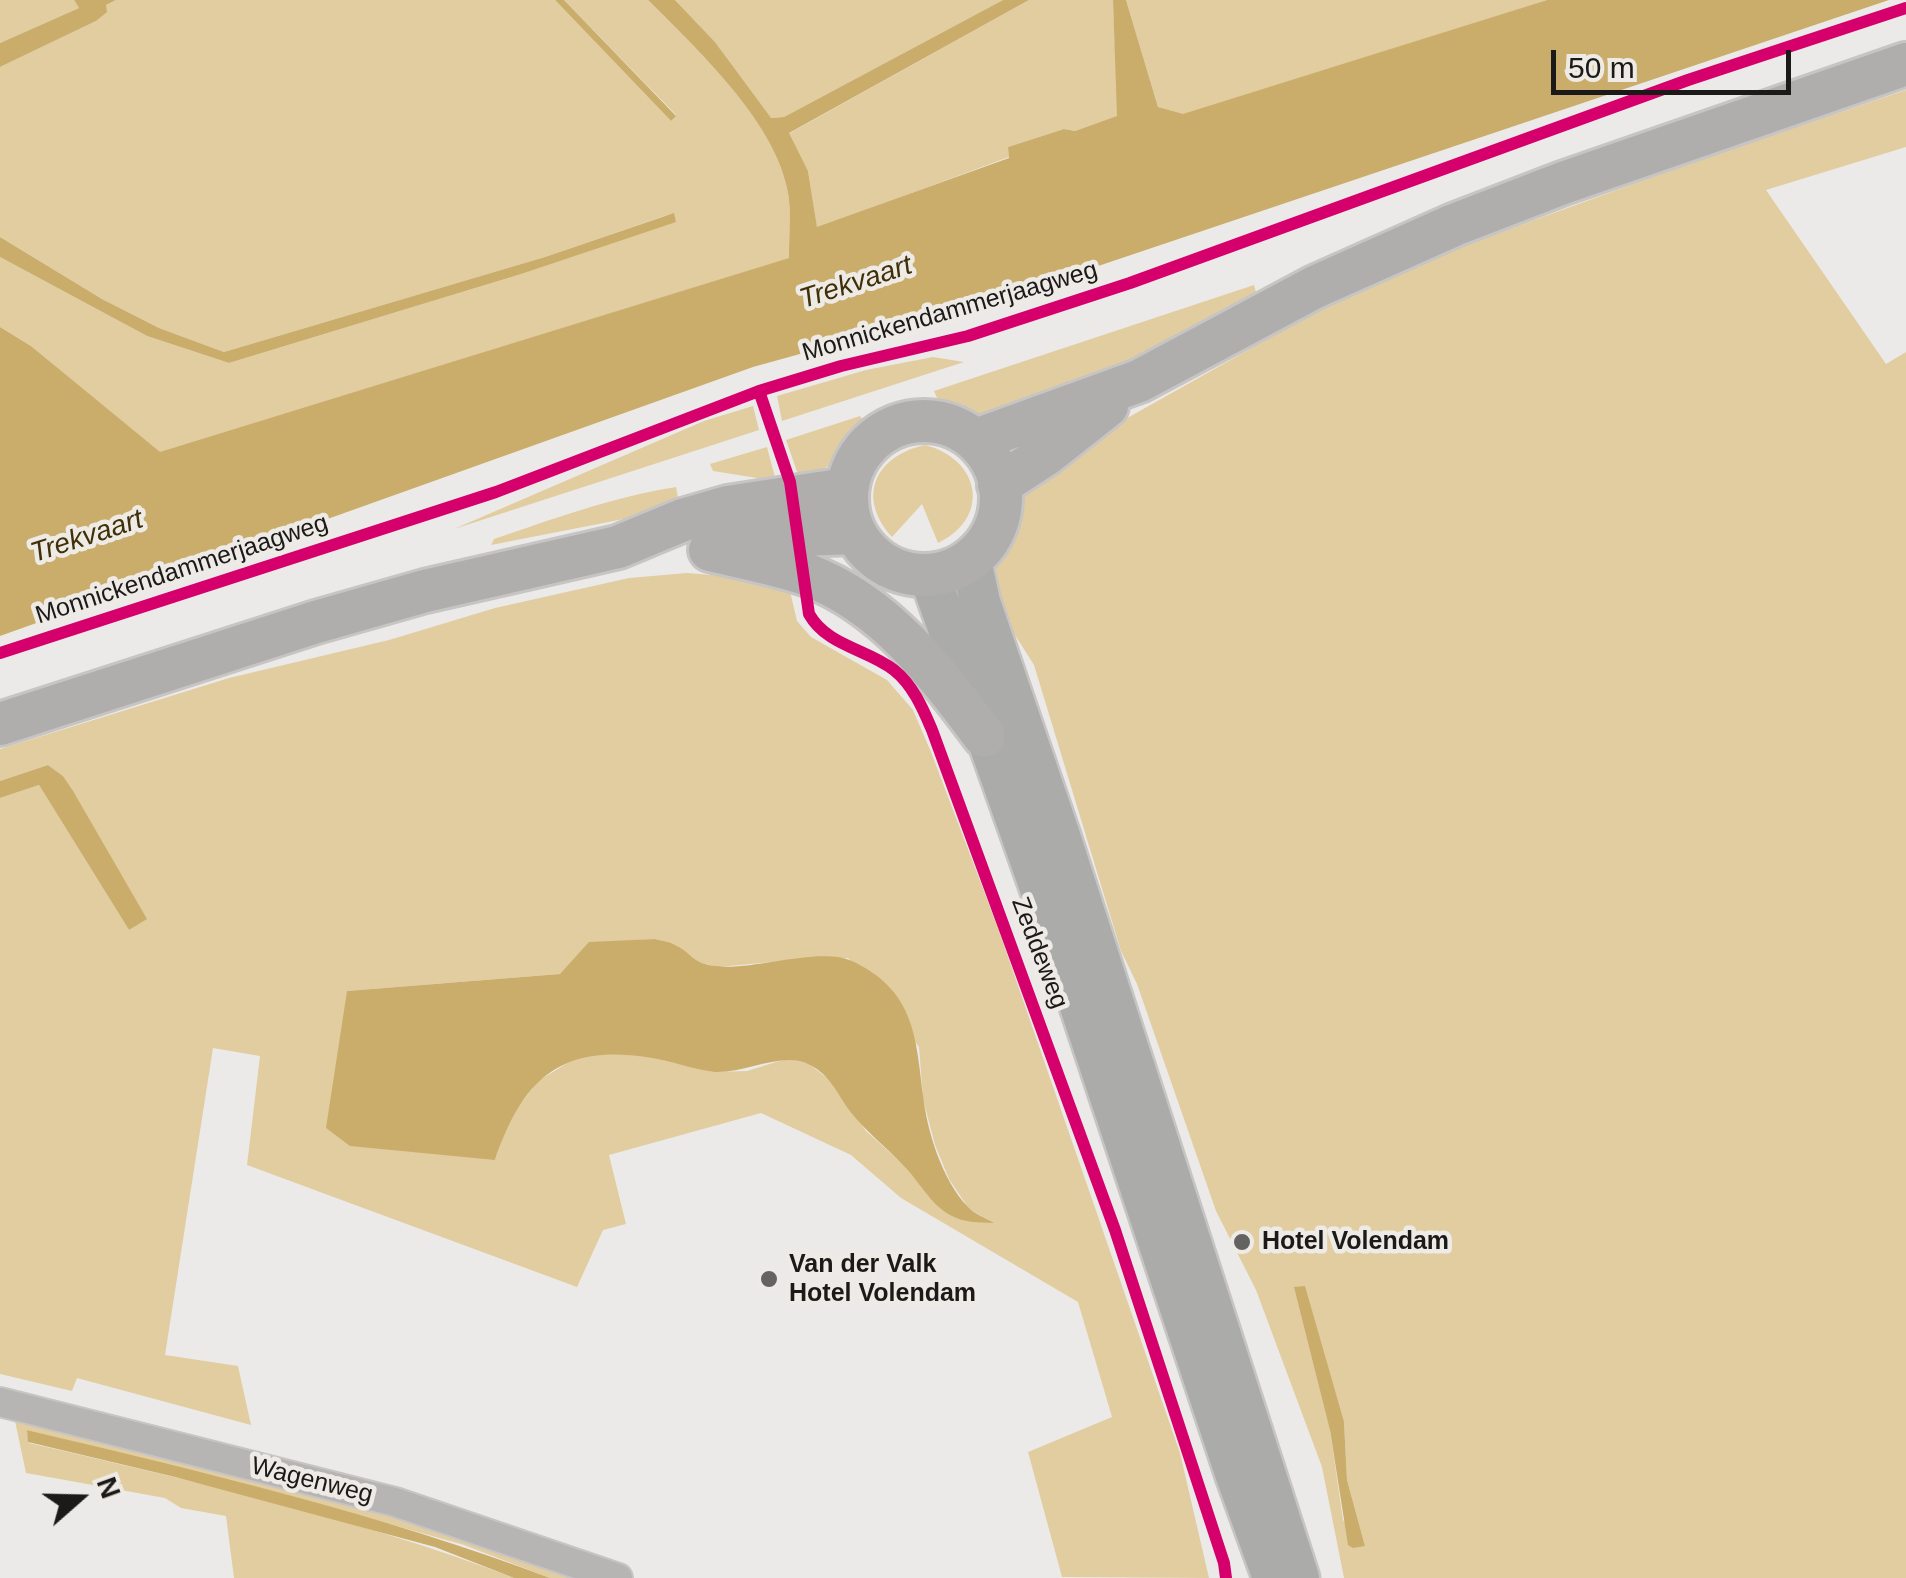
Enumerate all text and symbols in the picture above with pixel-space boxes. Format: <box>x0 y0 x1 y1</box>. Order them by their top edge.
scale bar <box>1556 30 1796 92</box>
text: 50 m <box>1568 51 1635 84</box>
water label: Trekvaart <box>796 249 916 317</box>
street label: Monnickendammerjaagweg <box>799 255 1101 369</box>
water label: Trekvaart <box>27 503 147 571</box>
street label: Monnickendammerjaagweg <box>32 508 332 632</box>
street label: Zeddeweg <box>1004 893 1074 1013</box>
place label: Hotel Volendam <box>1262 1227 1449 1257</box>
marker: Hotel Volendam <box>1231 1231 1253 1253</box>
place label: Van der Valk Hotel Volendam <box>789 1250 976 1309</box>
marker: Van der Valk Hotel Volendam <box>758 1268 780 1290</box>
north arrow <box>30 1448 130 1548</box>
street label: Wagenweg <box>248 1451 376 1511</box>
text: N <box>91 1473 127 1502</box>

